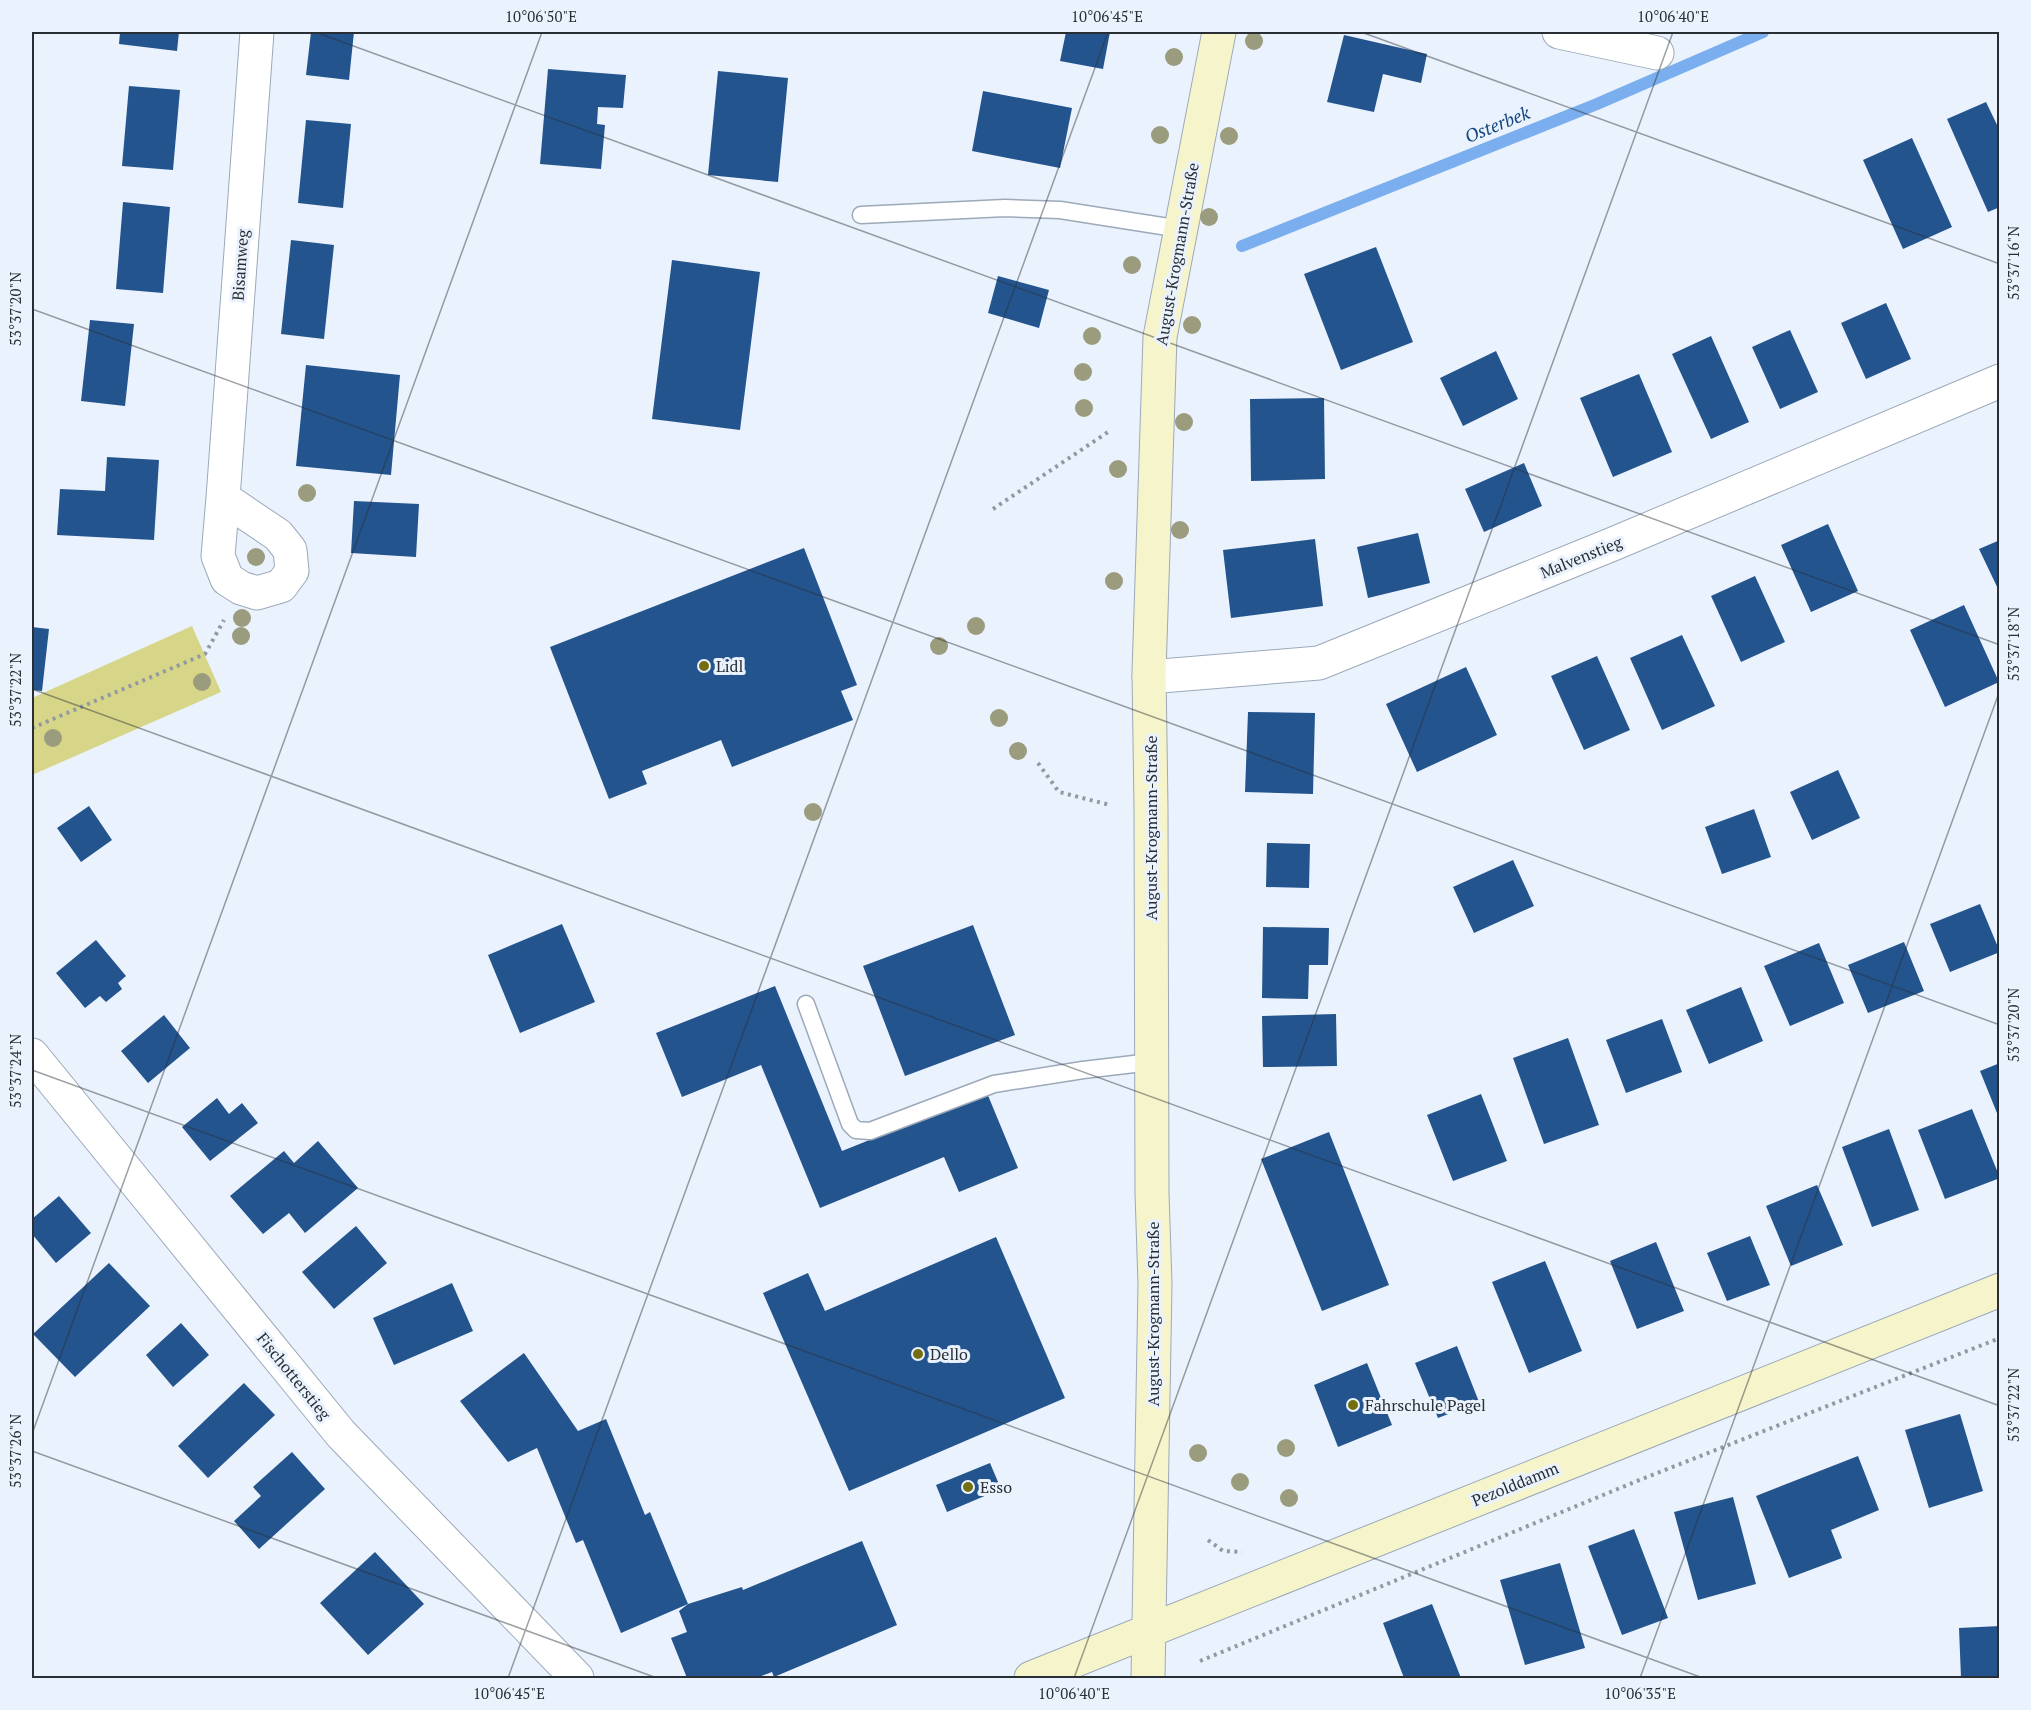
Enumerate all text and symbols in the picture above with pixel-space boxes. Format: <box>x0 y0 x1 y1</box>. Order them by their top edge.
text: 10°06'50"E <box>505 6 577 26</box>
text: 10°06'45"E <box>1071 6 1143 26</box>
text: 10°06'40"E <box>1637 6 1709 26</box>
water label: Osterbek <box>1461 100 1534 148</box>
street label: August-Krogmann-Straße <box>1150 161 1204 347</box>
text: 53°37'16"N <box>2003 226 2023 300</box>
street label: Bisamweg <box>227 228 254 301</box>
text: 53°37'20"N <box>5 272 25 346</box>
street label: Malvenstieg <box>1537 530 1626 583</box>
text: 53°37'18"N <box>2003 607 2023 681</box>
text: 53°37'22"N <box>5 653 25 727</box>
place label: Lidl <box>716 655 743 677</box>
marker: Lidl <box>697 659 711 673</box>
street label: August-Krogmann-Straße <box>1140 735 1162 921</box>
text: 53°37'20"N <box>2003 988 2023 1062</box>
text: 53°37'24"N <box>5 1034 25 1108</box>
street label: August-Krogmann-Straße <box>1142 1221 1164 1407</box>
street label: Fischotterstieg <box>252 1328 336 1425</box>
place label: Dello <box>930 1343 968 1365</box>
marker: Dello <box>911 1347 925 1361</box>
text: 53°37'22"N <box>2003 1368 2023 1442</box>
place label: Fahrschule Pagel <box>1365 1394 1486 1416</box>
marker: Fahrschule Pagel <box>1346 1398 1360 1412</box>
text: 53°37'26"N <box>5 1414 25 1488</box>
street label: Pezolddamm <box>1468 1457 1562 1511</box>
place label: Esso <box>980 1476 1012 1498</box>
marker: Esso <box>961 1480 975 1494</box>
text: 10°06'45"E <box>473 1683 545 1703</box>
text: 10°06'40"E <box>1038 1683 1110 1703</box>
text: 10°06'35"E <box>1604 1683 1676 1703</box>

